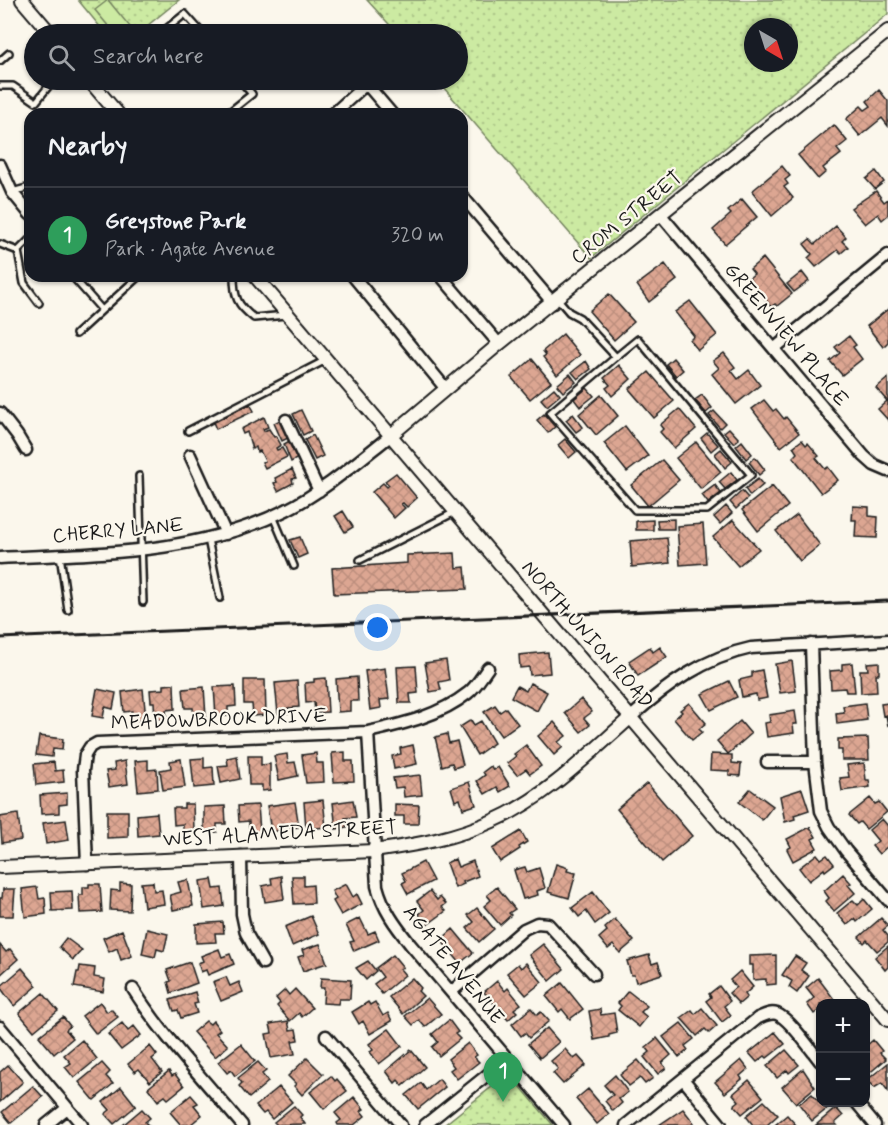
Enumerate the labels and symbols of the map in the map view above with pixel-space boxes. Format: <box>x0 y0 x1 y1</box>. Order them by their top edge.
north arrow <box>744 18 798 72</box>
street label: CROM STREET <box>566 165 688 271</box>
street label: GREENVIEW PLACE <box>718 257 854 413</box>
street label: CHERRY LANE <box>51 512 185 550</box>
street label: NORTH UNION ROAD <box>515 555 659 715</box>
your location <box>363 613 392 642</box>
street label: MEADOWBROOK DRIVE <box>110 703 328 737</box>
street label: WEST ALAMEDA STREET <box>162 814 398 854</box>
street label: AGATE AVENUE <box>396 900 510 1030</box>
pin: 1 <box>484 1052 522 1102</box>

